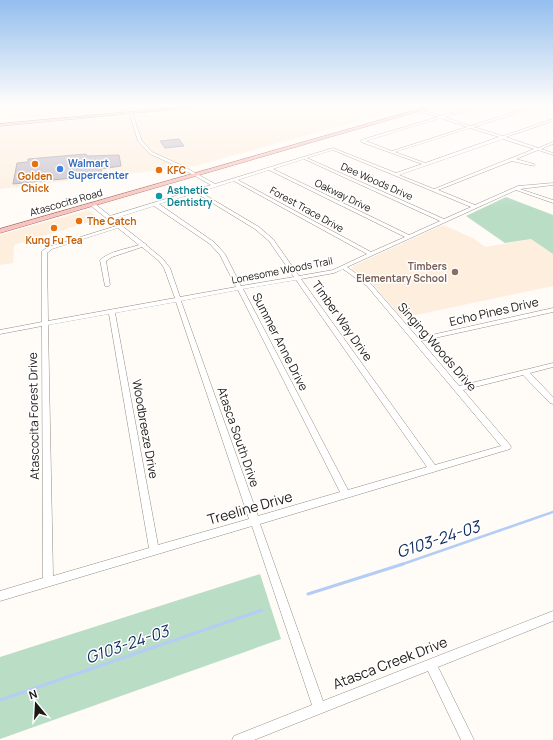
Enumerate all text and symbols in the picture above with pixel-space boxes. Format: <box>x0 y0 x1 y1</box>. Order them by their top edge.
place label: Walmart Supercenter <box>68 156 129 182</box>
marker: Golden Chick <box>30 159 40 169</box>
street label: Dee Woods Drive <box>339 159 415 203</box>
place label: KFC <box>167 163 186 177</box>
marker: Walmart Supercenter <box>55 164 65 174</box>
marker: KFC <box>154 165 164 175</box>
place label: Golden Chick <box>18 169 52 195</box>
street label: Oakway Drive <box>312 175 374 215</box>
place label: Asthetic Dentistry <box>167 183 213 209</box>
street label: Forest Trace Drive <box>268 183 347 235</box>
street label: Atascocita Road <box>28 185 104 219</box>
marker: Asthetic Dentistry <box>154 191 164 201</box>
place label: The Catch <box>87 214 137 228</box>
marker: The Catch <box>74 216 84 226</box>
marker: Kung Fu Tea <box>49 223 59 233</box>
place label: Kung Fu Tea <box>25 233 83 247</box>
street label: Lonesome Woods Trail <box>230 253 334 287</box>
place label: Timbers Elementary School <box>356 259 448 285</box>
marker: Timbers Elementary School <box>450 267 460 277</box>
street label: Timber Way Drive <box>308 277 377 364</box>
street label: Summer Anne Drive <box>248 290 313 394</box>
street label: Echo Pines Drive <box>448 293 540 330</box>
street label: Singing Woods Drive <box>394 299 481 395</box>
street label: Atascocita Forest Drive <box>24 352 43 480</box>
street label: Woodbreeze Drive <box>128 378 163 480</box>
street label: Atasca South Drive <box>213 385 264 489</box>
street label: Treeline Drive <box>205 486 295 529</box>
water label: G103-24-03 <box>394 515 485 563</box>
water label: G103-24-03 <box>83 619 173 668</box>
street label: Atasca Creek Drive <box>330 632 450 693</box>
north arrow <box>16 684 56 724</box>
text: N <box>27 686 39 702</box>

